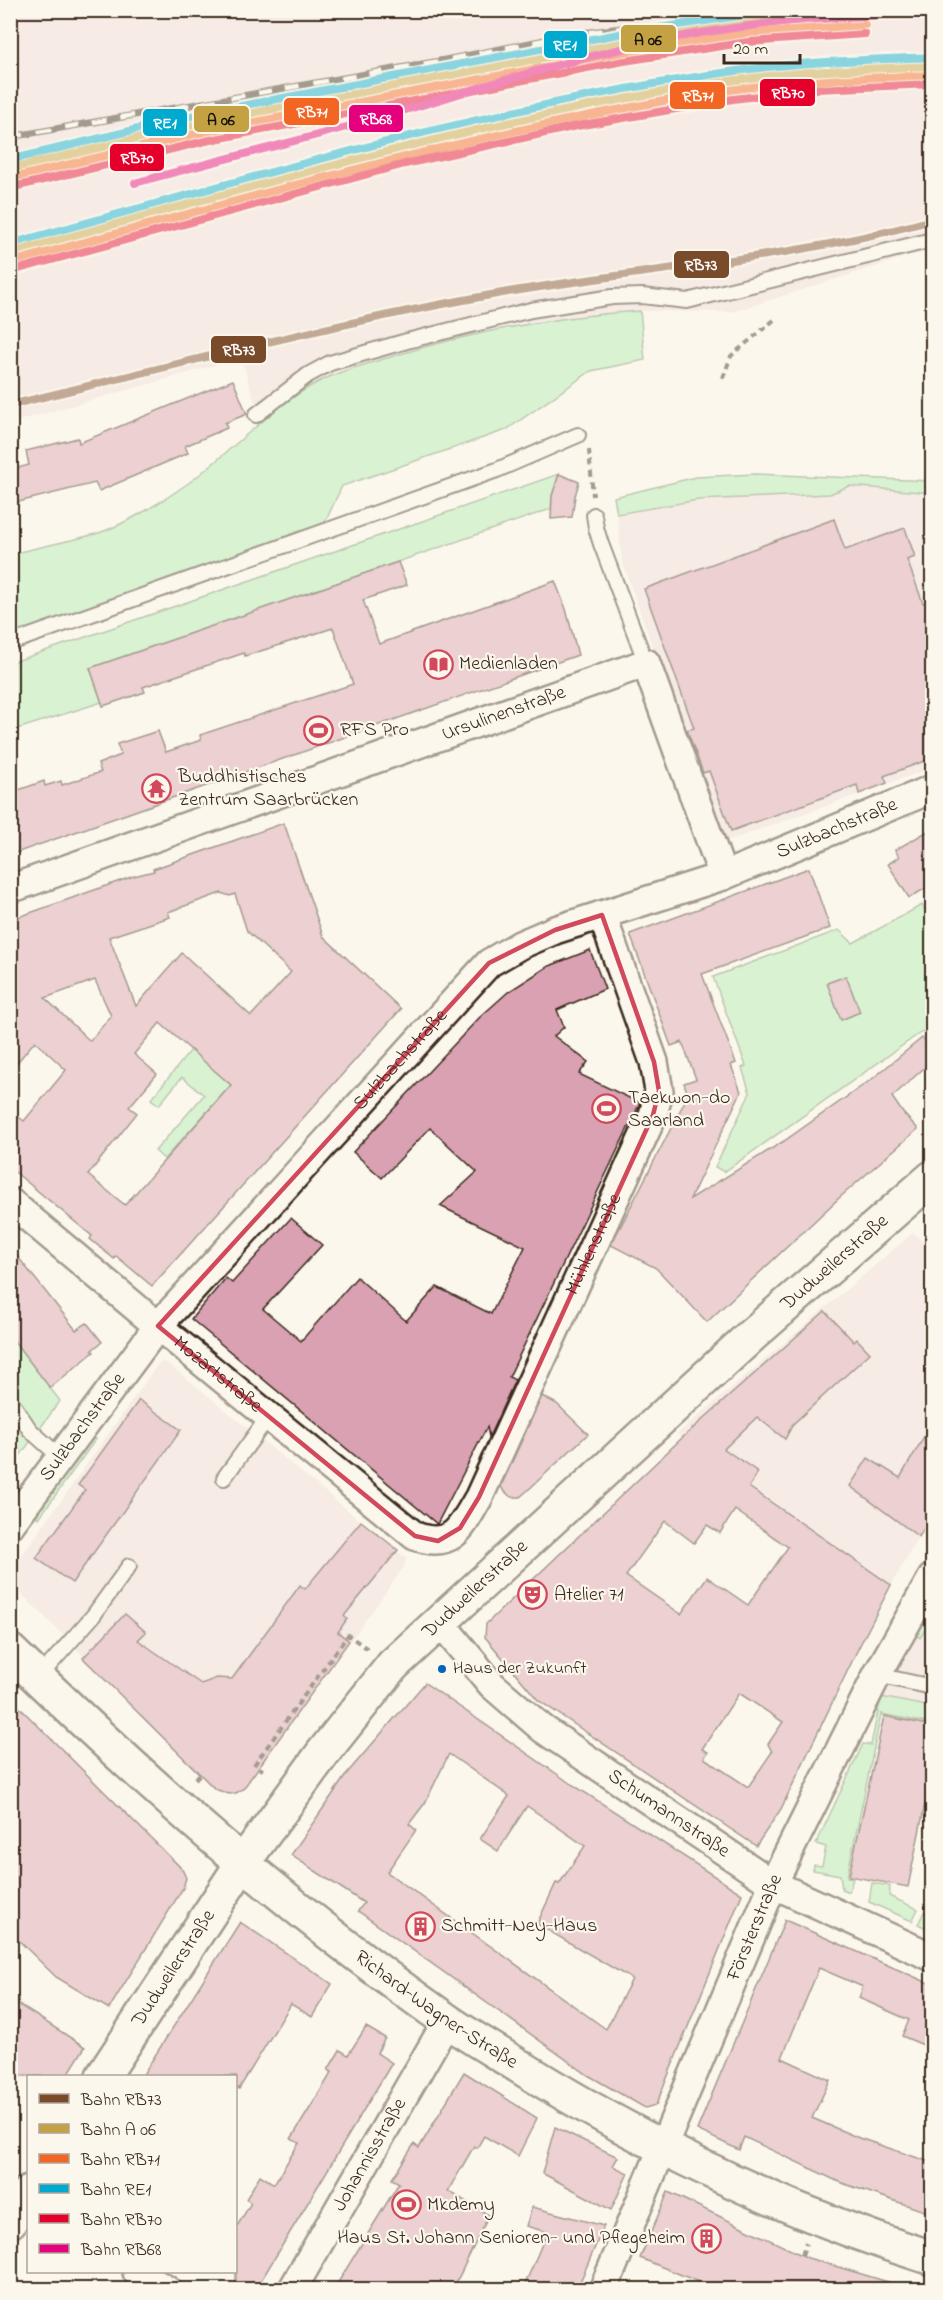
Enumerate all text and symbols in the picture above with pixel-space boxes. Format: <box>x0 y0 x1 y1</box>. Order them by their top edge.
line badge: A 06 <box>620 24 677 53</box>
scale bar <box>724 27 800 65</box>
text: A 06 <box>634 29 663 53</box>
line badge: RE1 <box>543 30 588 59</box>
text: RE1 <box>552 34 578 58</box>
text: 20 m <box>733 37 768 63</box>
line badge: RB70 <box>759 78 816 107</box>
line badge: RB71 <box>669 81 726 110</box>
text: RB70 <box>770 82 805 106</box>
text: RB71 <box>681 85 715 109</box>
line badge: RB71 <box>283 97 340 126</box>
text: RB71 <box>295 101 329 125</box>
line badge: RB68 <box>348 104 404 133</box>
line badge: A 06 <box>193 105 250 133</box>
line badge: RE1 <box>142 108 188 137</box>
text: RB68 <box>359 108 392 132</box>
text: A 06 <box>207 109 236 133</box>
text: RE1 <box>152 112 178 136</box>
line badge: RB70 <box>109 143 165 172</box>
text: RB70 <box>119 147 154 171</box>
line badge: RB73 <box>673 250 730 279</box>
text: RB73 <box>684 254 718 278</box>
line badge: RB73 <box>210 335 267 364</box>
text: RB73 <box>222 339 256 363</box>
library icon: Medienladen <box>422 648 454 680</box>
place label: Medienladen <box>459 650 558 679</box>
street label: Ursulinenstraße <box>438 678 570 749</box>
sports icon: RFS Pro <box>303 714 335 746</box>
place label: RFS Pro <box>340 716 409 745</box>
place label: Buddhistisches Zentrum Saarbrücken <box>177 763 358 815</box>
temple icon: Buddhistisches Zentrum Saarbrücken <box>141 772 173 804</box>
street label: Sulzbachstraße <box>772 790 902 867</box>
street label: Sulzbachstraße <box>346 1002 455 1117</box>
place label: Taekwon-do Saarland <box>628 1084 730 1136</box>
sports icon: Taekwon-do Saarland <box>591 1093 623 1125</box>
street label: Mühlenstraße <box>558 1189 630 1300</box>
street label: Dudweilerstraße <box>774 1207 895 1319</box>
street label: Mozartstraße <box>167 1329 269 1420</box>
street label: Sulzbachstraße <box>33 1367 133 1488</box>
street label: Dudweilerstraße <box>415 1533 535 1646</box>
theatre icon: Atelier 71 <box>517 1579 549 1611</box>
place label: Atelier 71 <box>554 1581 624 1610</box>
place label: Haus der Zukunft <box>453 1656 587 1682</box>
marker: Haus der Zukunft <box>436 1663 448 1675</box>
street label: Schumannstraße <box>602 1762 736 1865</box>
street label: Försterstraße <box>719 1869 790 1986</box>
street label: Dudweilerstraße <box>124 1904 223 2033</box>
building icon: Schmitt-Ney-Haus <box>404 1910 436 1942</box>
place label: Schmitt-Ney-Haus <box>441 1912 597 1941</box>
street label: Richard-Wagner-Straße <box>348 1943 524 2076</box>
legend <box>27 2075 237 2273</box>
text: Bahn RB73 <box>80 2088 162 2114</box>
street label: Johannisstraße <box>326 2093 414 2217</box>
text: Bahn A 06 <box>80 2118 156 2144</box>
text: Bahn RB71 <box>80 2148 160 2174</box>
text: Bahn RE1 <box>80 2178 152 2204</box>
sports icon: Mkdemy <box>390 2189 422 2221</box>
place label: Mkdemy <box>427 2191 495 2220</box>
text: Bahn RB70 <box>80 2208 162 2234</box>
building icon: Haus St. Johann Senioren- und Pflegeheim <box>690 2222 722 2254</box>
place label: Haus St. Johann Senioren- und Pflegeheim <box>337 2224 685 2254</box>
text: Bahn RB68 <box>80 2238 162 2264</box>

